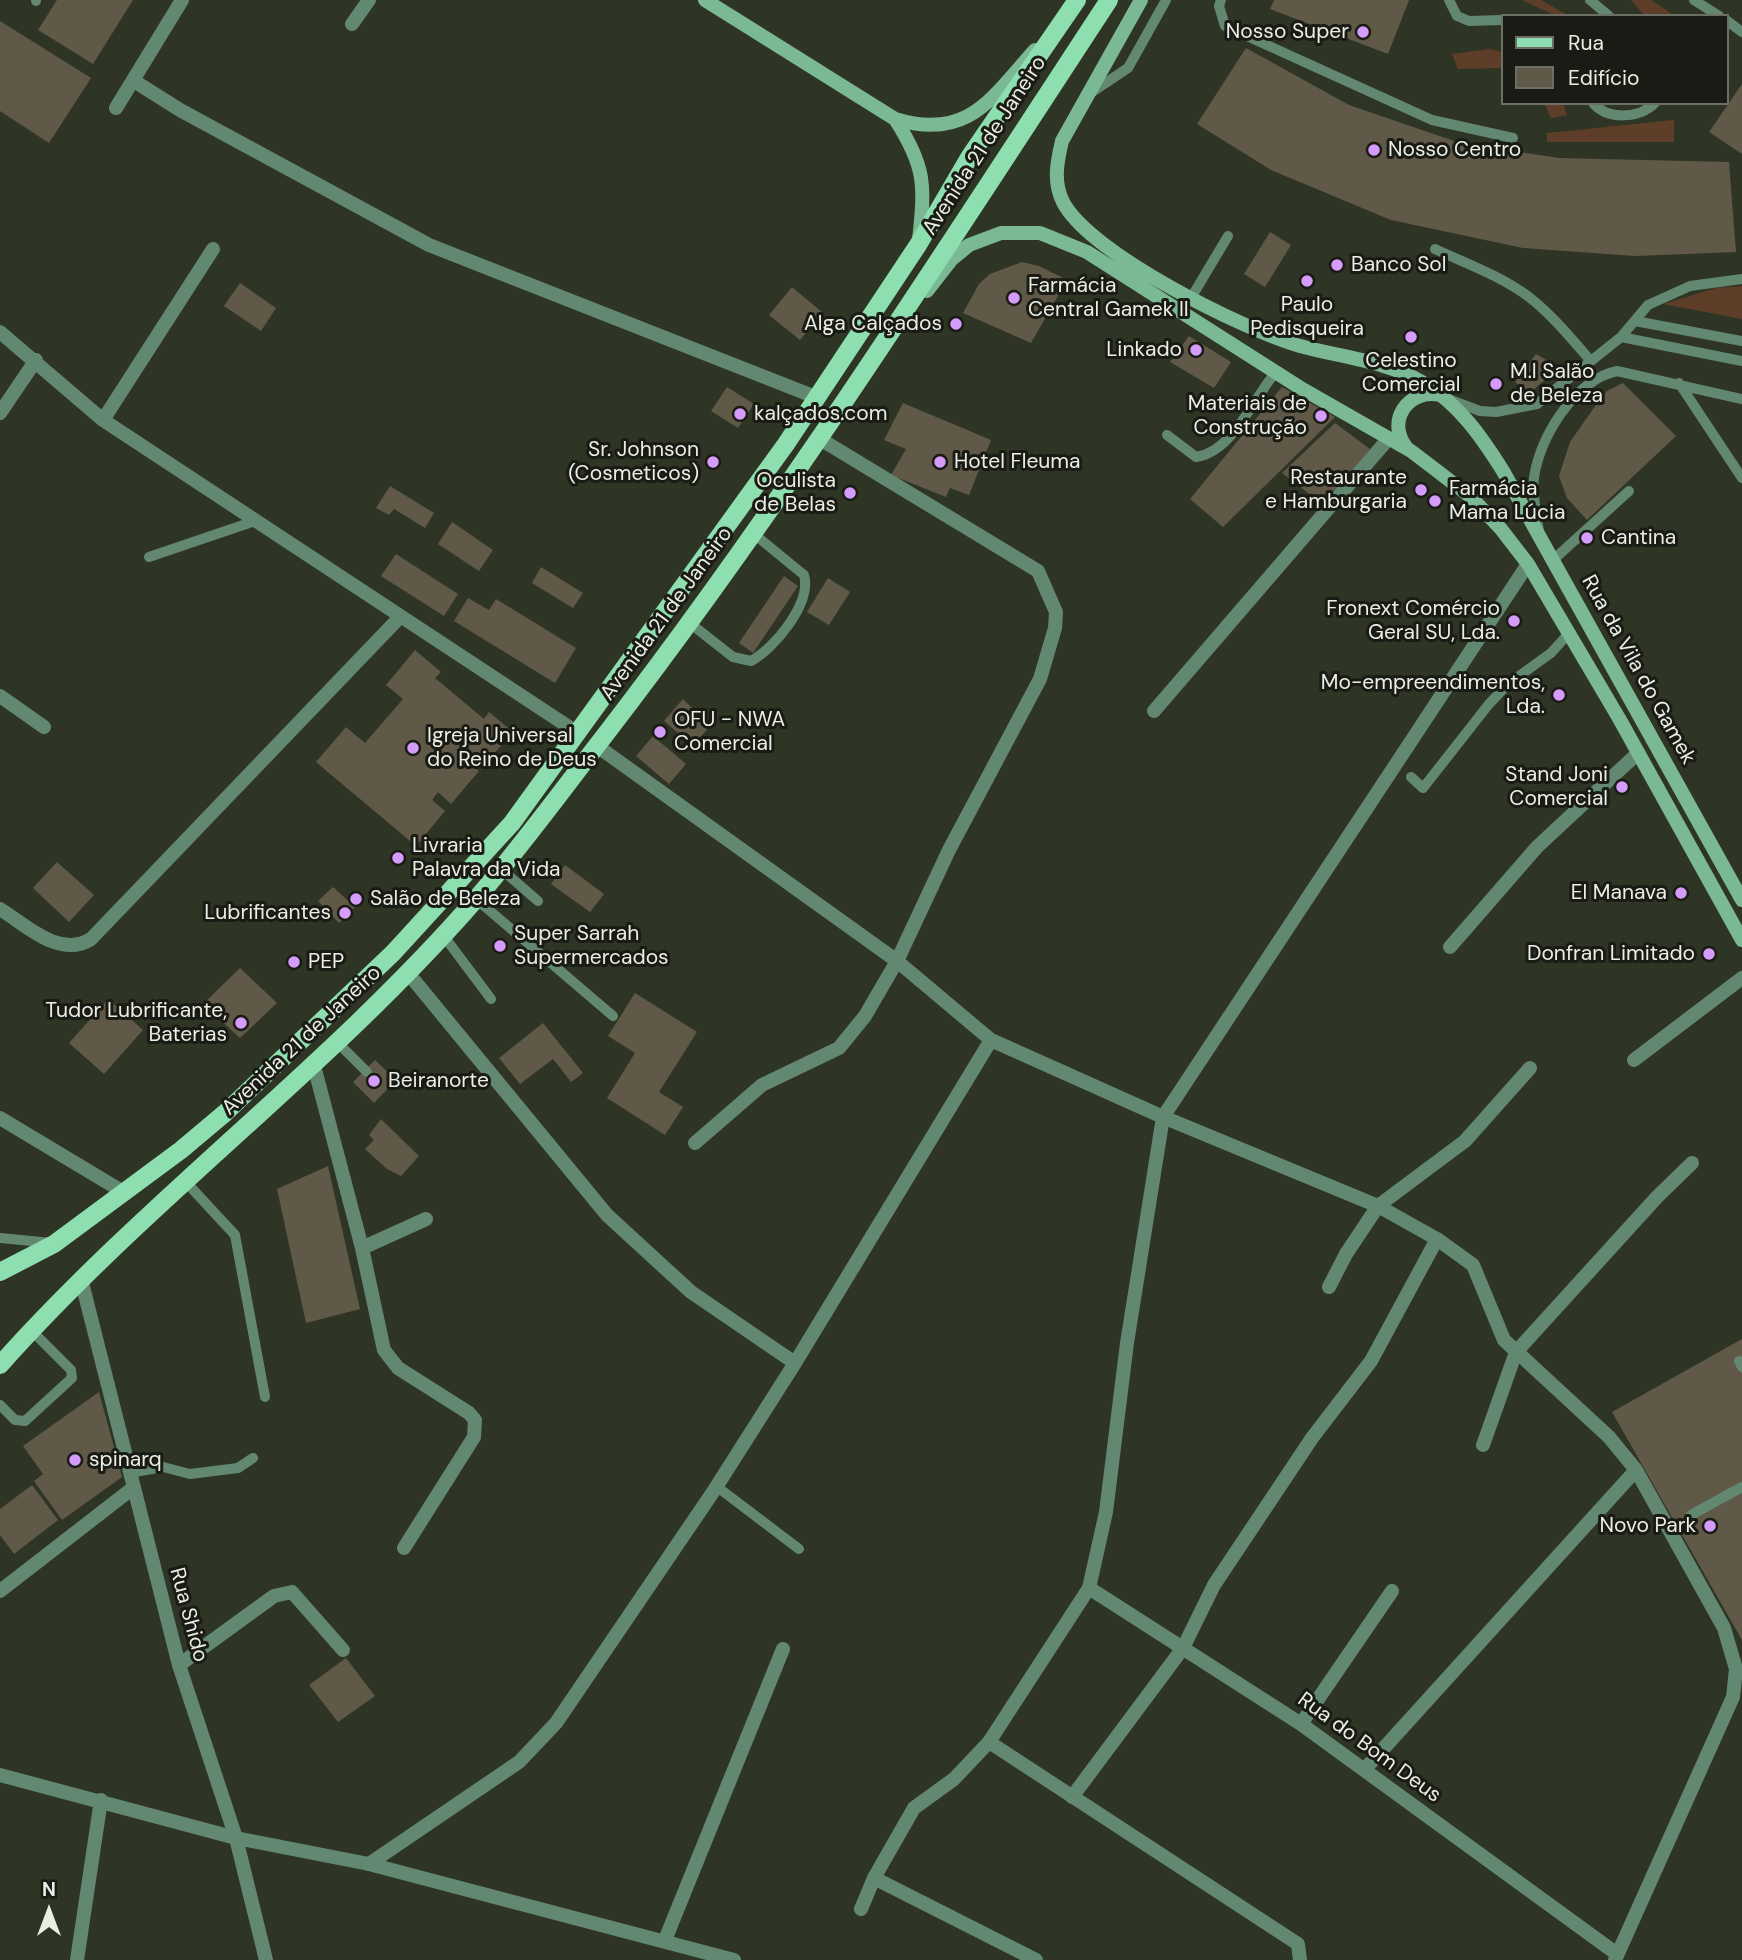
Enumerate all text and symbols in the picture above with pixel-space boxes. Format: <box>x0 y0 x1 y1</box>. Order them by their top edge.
legend <box>1500 14 1728 105</box>
place label: Nosso Super <box>1226 19 1349 45</box>
marker: Nosso Super <box>1355 24 1371 40</box>
text: Rua <box>1568 29 1604 57</box>
street label: Avenida 21 de Janeiro <box>918 52 1052 240</box>
text: Edifício <box>1568 64 1639 92</box>
place label: Nosso Centro <box>1388 137 1521 163</box>
marker: Nosso Centro <box>1366 142 1382 158</box>
place label: Banco Sol <box>1351 252 1447 278</box>
marker: Banco Sol <box>1329 257 1345 273</box>
place label: Farmácia Central Gamek II <box>1028 273 1189 323</box>
marker: Paulo Pedisqueira <box>1299 273 1315 289</box>
marker: Farmácia Central Gamek II <box>1006 290 1022 306</box>
place label: Paulo Pedisqueira <box>1250 292 1364 342</box>
place label: Alga Calçados <box>804 311 942 337</box>
marker: Alga Calçados <box>948 316 964 332</box>
marker: Celestino Comercial <box>1403 329 1419 345</box>
place label: Linkado <box>1106 337 1182 363</box>
marker: Linkado <box>1188 342 1204 358</box>
place label: Celestino Comercial <box>1362 348 1460 398</box>
place label: M.I Salão de Beleza <box>1510 359 1603 409</box>
marker: M.I Salão de Beleza <box>1488 376 1504 392</box>
place label: Materiais de Construção <box>1188 391 1307 441</box>
place label: kalçados.com <box>754 401 888 427</box>
marker: kalçados.com <box>732 406 748 422</box>
marker: Materiais de Construção <box>1313 408 1329 424</box>
place label: Sr. Johnson (Cosmeticos) <box>568 437 699 487</box>
place label: Hotel Fleuma <box>954 449 1080 475</box>
marker: Sr. Johnson (Cosmeticos) <box>705 454 721 470</box>
marker: Hotel Fleuma <box>932 454 948 470</box>
place label: Restaurante e Hamburgaria <box>1265 465 1407 515</box>
place label: Oculista de Belas <box>754 468 836 518</box>
place label: Farmácia Mama Lúcia <box>1449 476 1565 526</box>
marker: Restaurante e Hamburgaria <box>1413 482 1429 498</box>
marker: Oculista de Belas <box>842 485 858 501</box>
marker: Farmácia Mama Lúcia <box>1427 493 1443 509</box>
street label: Avenida 21 de Janeiro <box>596 522 738 706</box>
place label: Cantina <box>1601 525 1676 551</box>
marker: Cantina <box>1579 530 1595 546</box>
street label: Rua da Vila do Gamek <box>1576 571 1700 769</box>
place label: Fronext Comércio Geral SU, Lda. <box>1326 596 1500 646</box>
marker: Fronext Comércio Geral SU, Lda. <box>1506 613 1522 629</box>
place label: Mo-empreendimentos, Lda. <box>1321 670 1545 720</box>
marker: Mo-empreendimentos, Lda. <box>1551 687 1567 703</box>
place label: OFU - NWA Comercial <box>674 707 785 757</box>
place label: Igreja Universal do Reino de Deus <box>427 723 597 773</box>
marker: OFU - NWA Comercial <box>652 724 668 740</box>
marker: Igreja Universal do Reino de Deus <box>405 740 421 756</box>
place label: Stand Joni Comercial <box>1505 762 1608 812</box>
marker: Stand Joni Comercial <box>1614 779 1630 795</box>
place label: Livraria Palavra da Vida <box>412 833 561 883</box>
marker: Livraria Palavra da Vida <box>390 850 406 866</box>
place label: El Manava <box>1571 880 1667 906</box>
marker: El Manava <box>1673 885 1689 901</box>
place label: Salão de Beleza <box>370 886 521 912</box>
marker: Salão de Beleza <box>348 891 364 907</box>
place label: Lubrificantes <box>204 900 331 926</box>
marker: Lubrificantes <box>337 905 353 921</box>
place label: Super Sarrah Supermercados <box>514 921 669 971</box>
marker: Super Sarrah Supermercados <box>492 938 508 954</box>
place label: Donfran Limitado <box>1527 941 1695 967</box>
marker: Donfran Limitado <box>1701 946 1717 962</box>
place label: PEP <box>308 949 344 975</box>
marker: PEP <box>286 954 302 970</box>
street label: Avenida 21 de Janeiro <box>217 961 387 1121</box>
place label: Tudor Lubrificante, Baterias <box>45 998 227 1048</box>
marker: Tudor Lubrificante, Baterias <box>233 1015 249 1031</box>
place label: Beiranorte <box>388 1068 489 1094</box>
marker: Beiranorte <box>366 1073 382 1089</box>
place label: spinarq <box>89 1447 162 1473</box>
marker: spinarq <box>67 1452 83 1468</box>
place label: Novo Park <box>1600 1513 1696 1539</box>
marker: Novo Park <box>1702 1518 1718 1534</box>
street label: Rua Shido <box>163 1565 213 1665</box>
street label: Rua do Bom Deus <box>1292 1688 1446 1808</box>
north arrow <box>14 1876 84 1946</box>
text: N <box>42 1877 56 1902</box>

